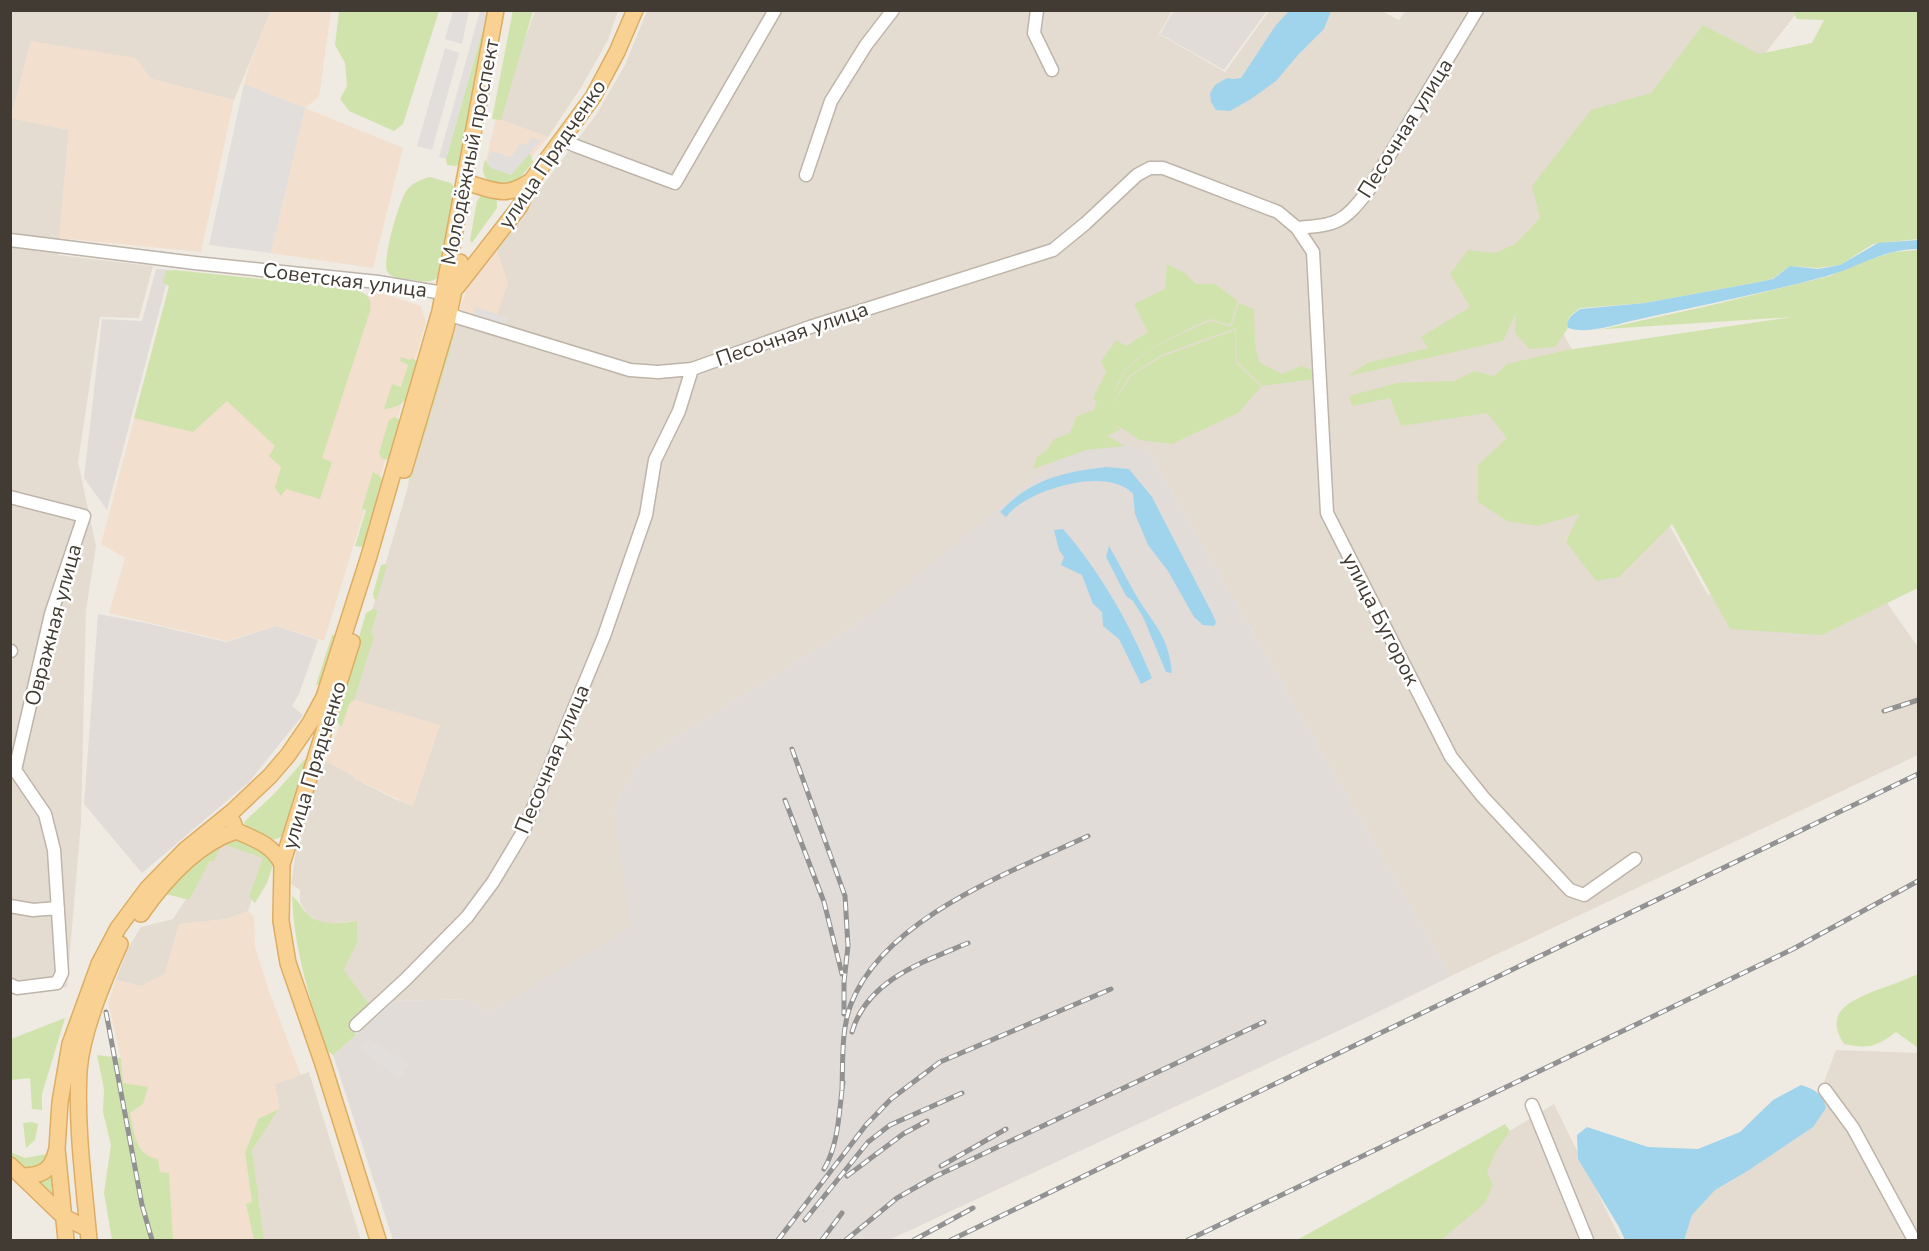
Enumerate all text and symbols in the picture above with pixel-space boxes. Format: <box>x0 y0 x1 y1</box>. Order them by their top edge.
street label: Молодёжный проспект <box>434 36 506 267</box>
street label: Песочная улица <box>1351 53 1459 203</box>
street label: улица Прядченко <box>492 74 612 234</box>
street label: Советская улица <box>261 256 429 304</box>
street label: Песочная улица <box>712 295 872 373</box>
street label: Овражная улица <box>18 541 88 709</box>
street label: улица Бугорок <box>1336 548 1427 691</box>
street label: улица Прядченко <box>275 678 353 852</box>
street label: Песочная улица <box>508 680 596 838</box>

